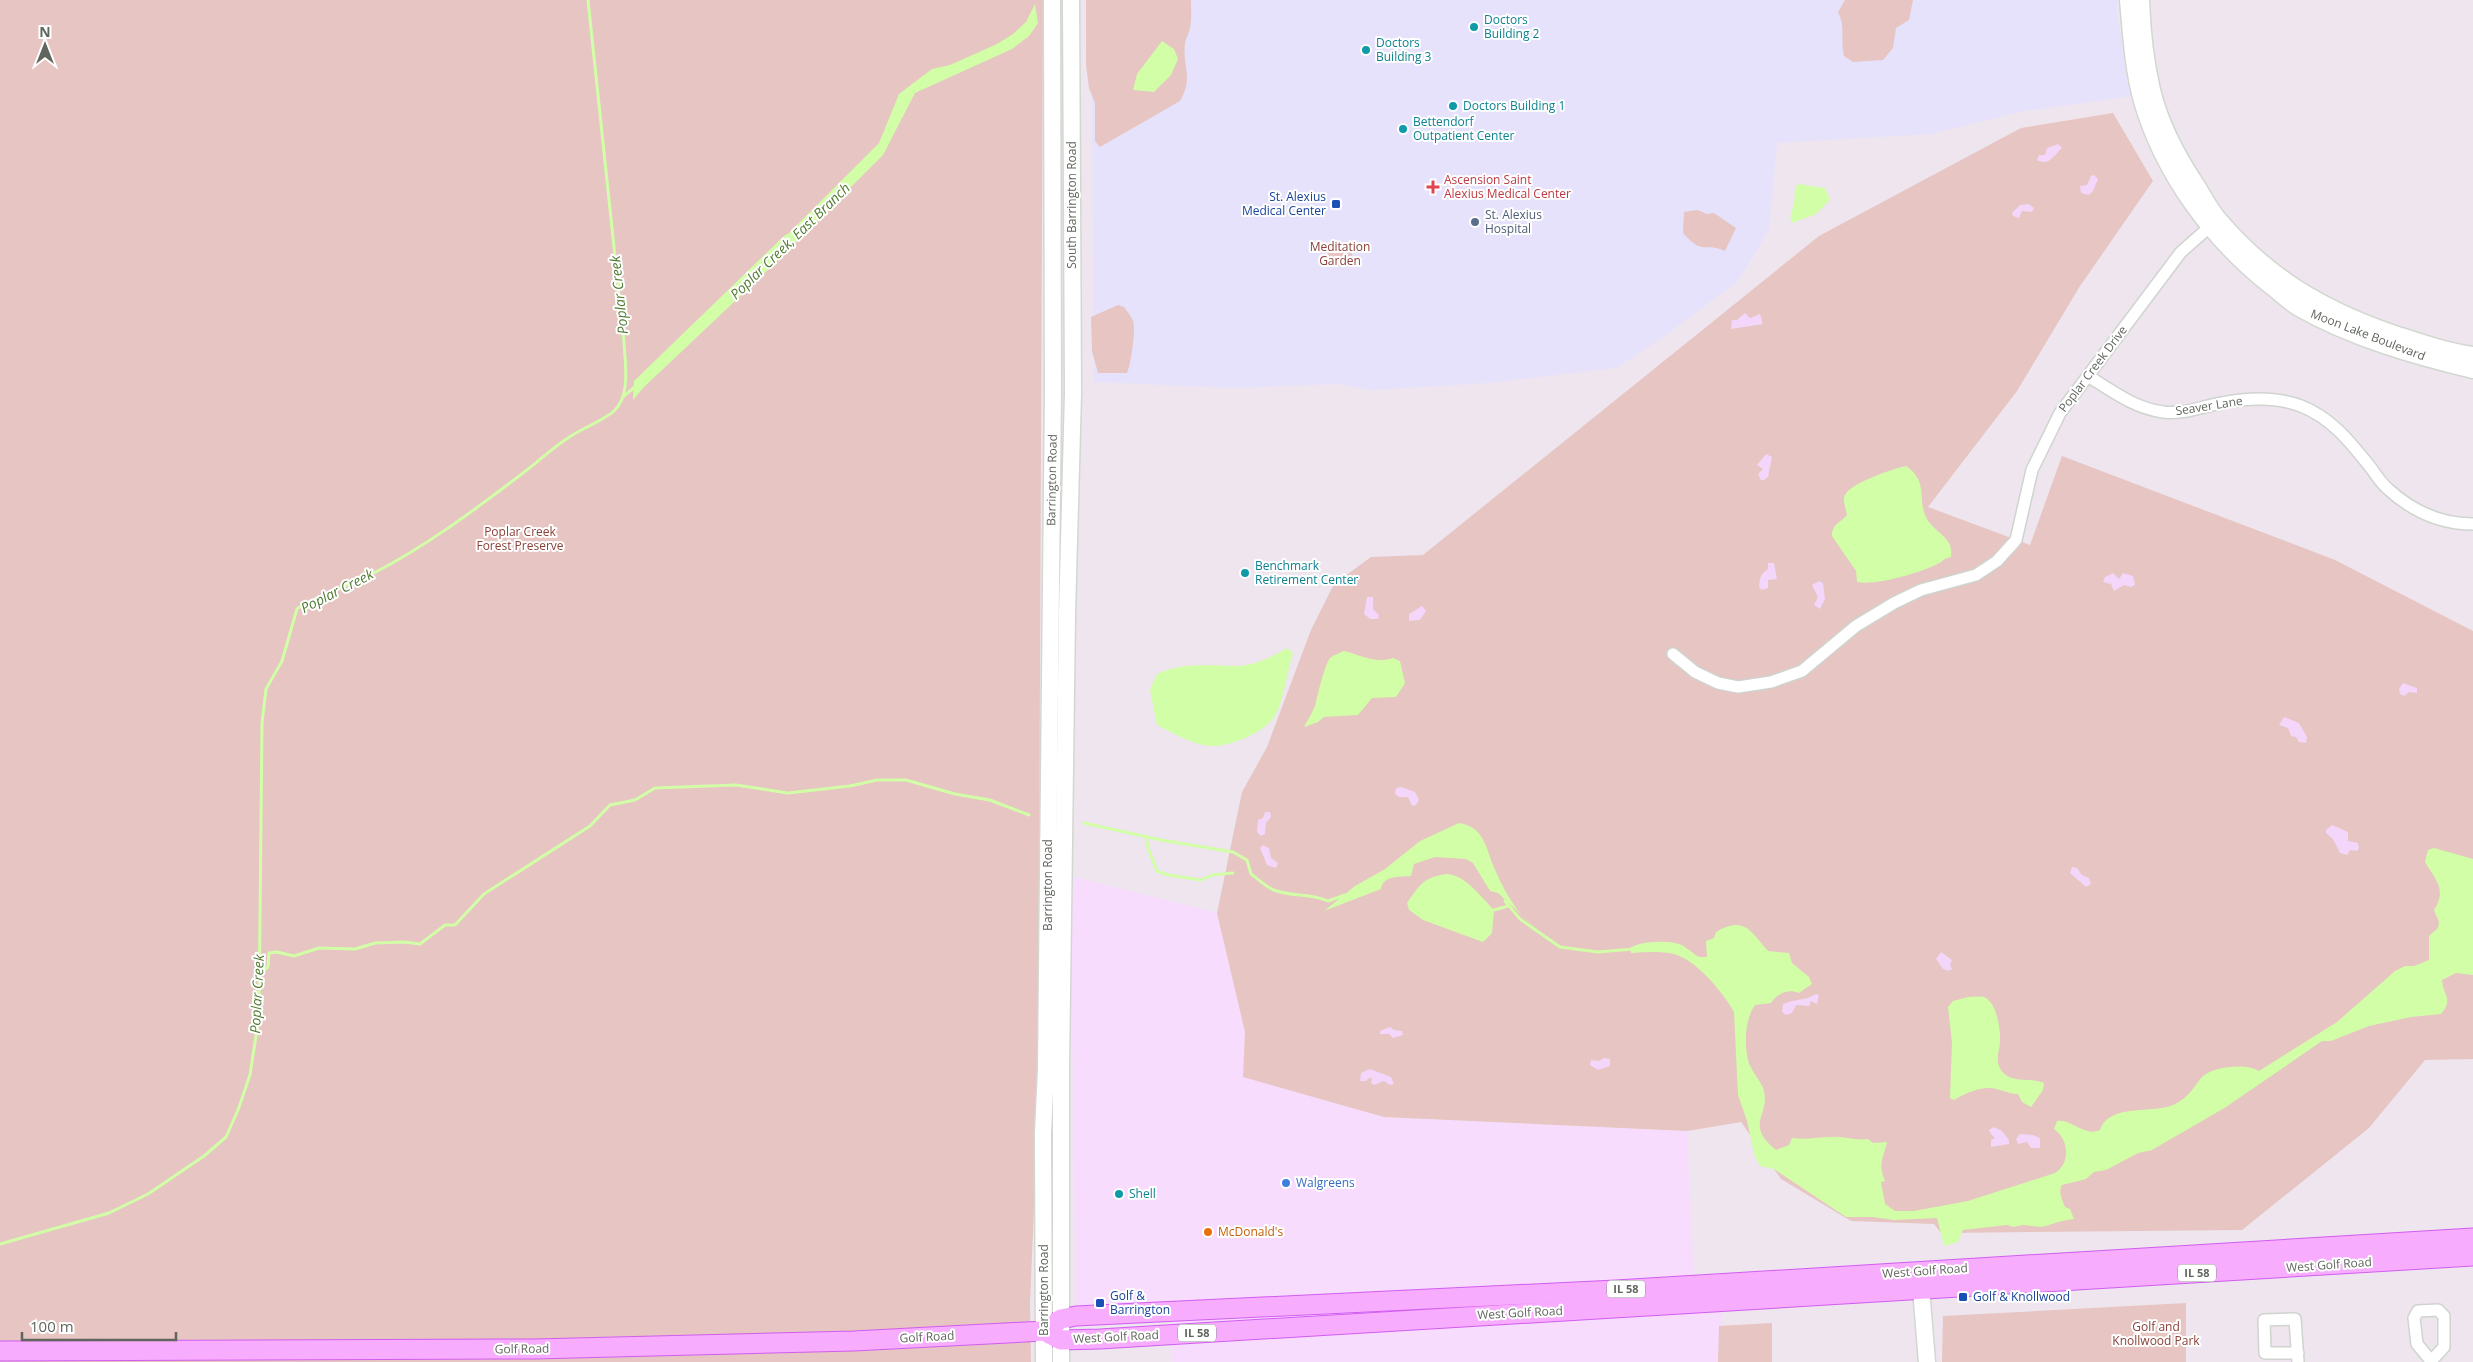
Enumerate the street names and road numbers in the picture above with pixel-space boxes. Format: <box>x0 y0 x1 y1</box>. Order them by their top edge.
street label: South Barrington Road <box>1063 141 1080 269</box>
street label: Moon Lake Boulevard <box>2308 305 2428 364</box>
street label: Poplar Creek Drive <box>2054 322 2131 415</box>
street label: Seaver Lane <box>2174 392 2244 419</box>
street label: Barrington Road <box>1042 434 1061 526</box>
street label: Barrington Road <box>1039 839 1056 931</box>
street label: Barrington Road <box>1035 1244 1052 1336</box>
street label: West Golf Road <box>2286 1253 2372 1276</box>
street label: West Golf Road <box>1882 1259 1968 1282</box>
road number: IL 58 <box>2178 1264 2216 1282</box>
road number: IL 58 <box>1607 1280 1645 1298</box>
street label: West Golf Road <box>1477 1302 1563 1323</box>
road number: IL 58 <box>1178 1325 1216 1342</box>
street label: West Golf Road <box>1073 1326 1159 1347</box>
street label: Golf Road <box>899 1327 955 1346</box>
street label: Golf Road <box>494 1340 550 1357</box>

